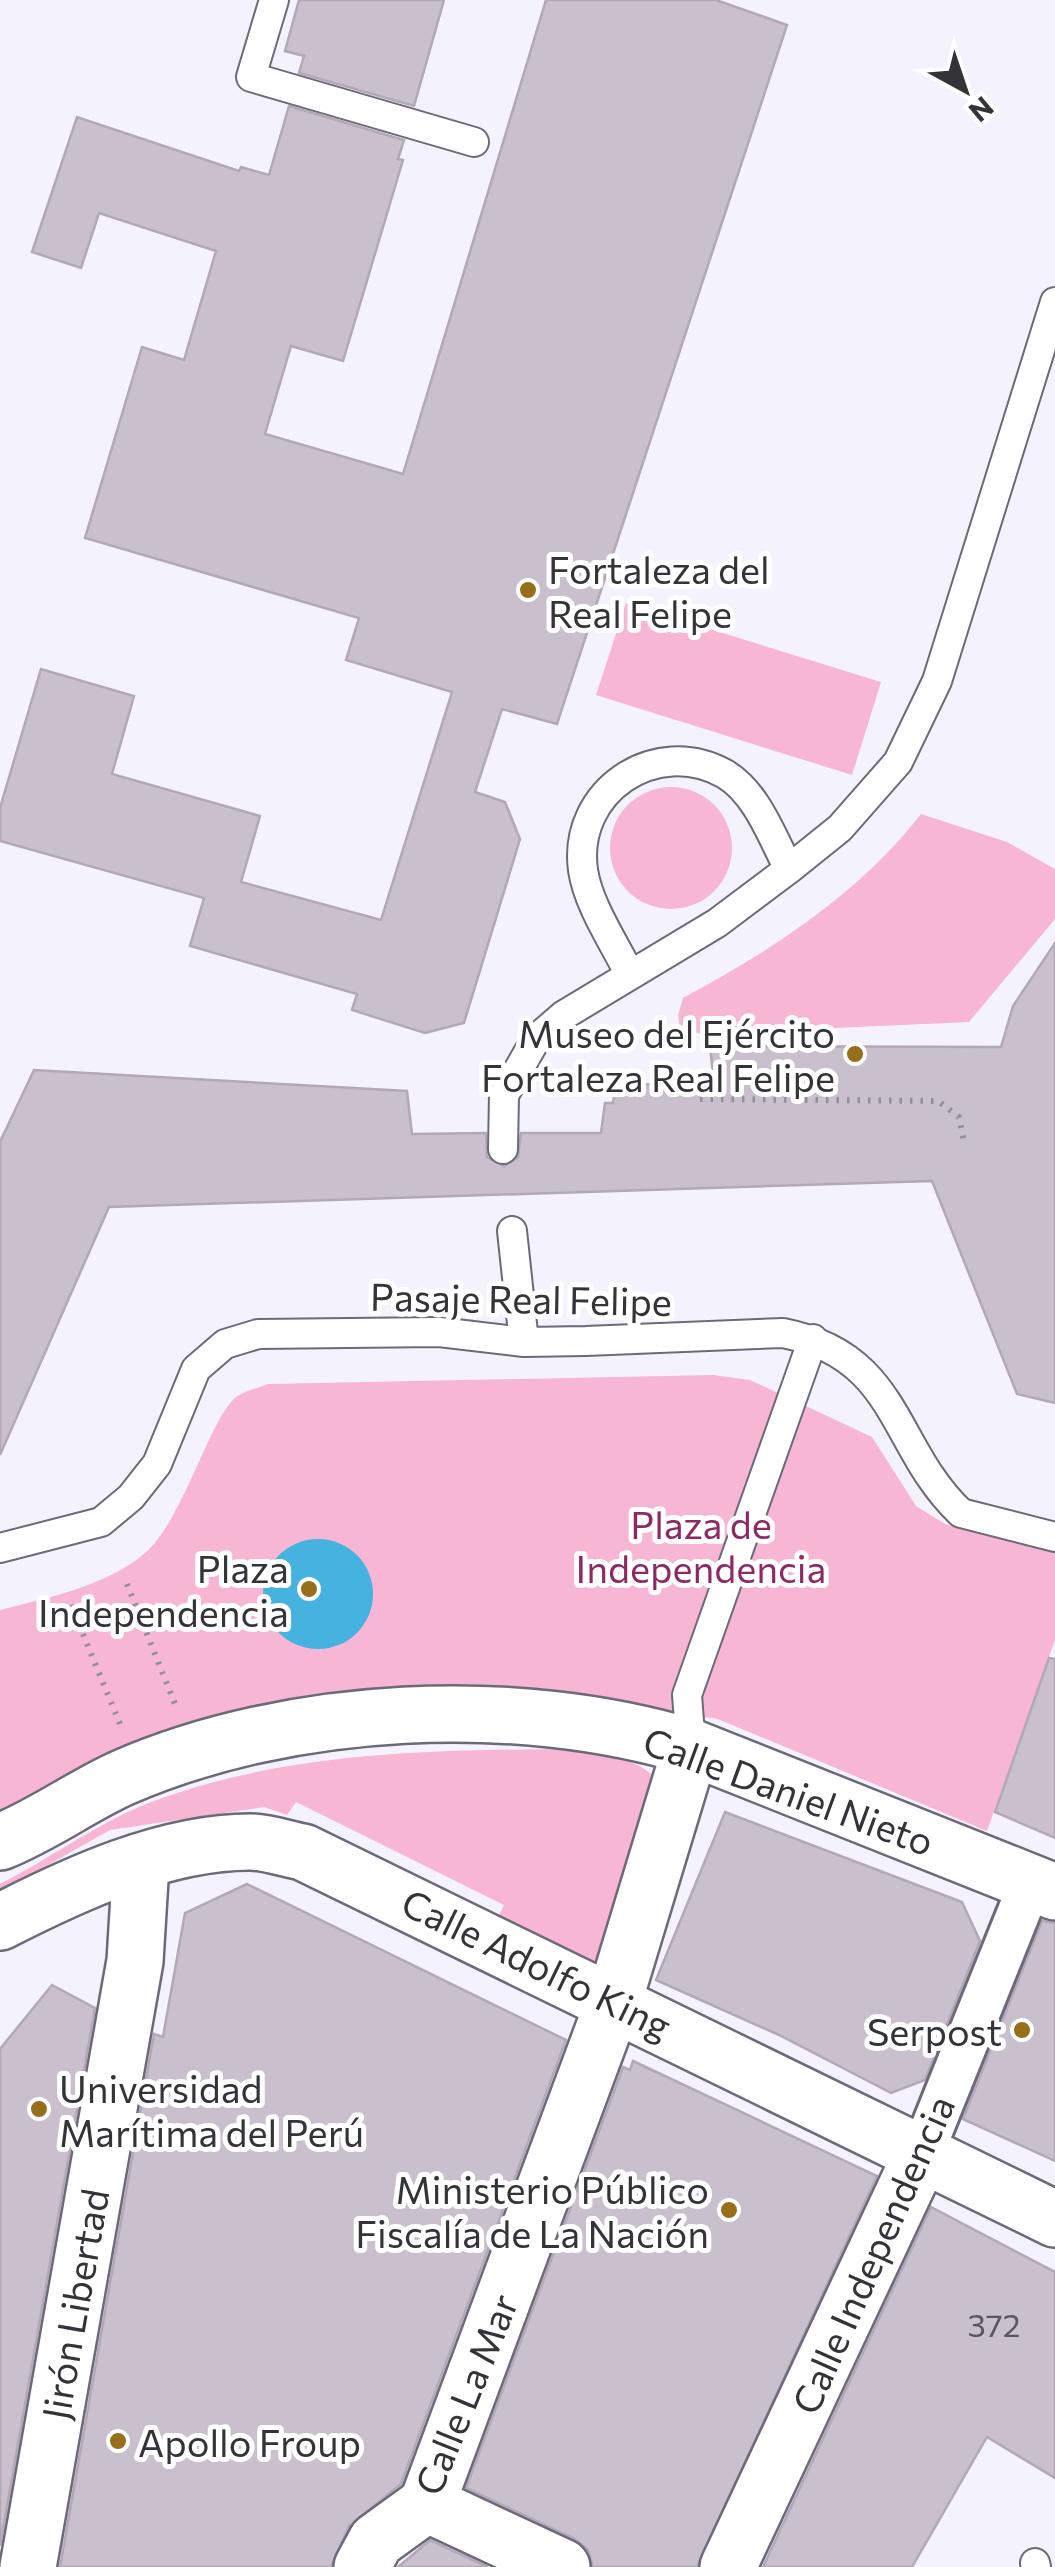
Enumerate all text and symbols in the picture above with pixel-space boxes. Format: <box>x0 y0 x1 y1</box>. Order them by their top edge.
north arrow <box>915 40 1015 140</box>
text: N <box>963 90 1001 130</box>
place label: Fortaleza del Real Felipe <box>548 545 770 636</box>
marker: Fortaleza del Real Felipe <box>517 579 539 601</box>
place label: Museo del Ejército Fortaleza Real Felipe <box>481 1009 835 1100</box>
marker: Museo del Ejército Fortaleza Real Felipe <box>844 1043 866 1065</box>
street label: Pasaje Real Felipe <box>370 1272 672 1324</box>
park label: Plaza de Independencia <box>576 1500 826 1591</box>
place label: Plaza Independencia <box>38 1544 289 1635</box>
marker: Plaza Independencia <box>298 1578 320 1600</box>
street label: Calle Daniel Nieto <box>638 1716 940 1864</box>
street label: Calle Adolfo King <box>395 1877 679 2049</box>
place label: Serpost <box>867 2007 1002 2054</box>
marker: Serpost <box>1011 2019 1033 2041</box>
place label: Universidad Marítima del Perú <box>59 2064 364 2155</box>
street label: Calle Independencia <box>781 2088 963 2420</box>
marker: Universidad Marítima del Perú <box>28 2098 50 2120</box>
place label: Ministerio Público Fiscalía de La Nación <box>355 2165 709 2256</box>
street label: Jirón Libertad <box>31 2185 117 2423</box>
marker: Ministerio Público Fiscalía de La Nación <box>718 2199 740 2221</box>
street label: Calle La Mar <box>403 2287 527 2501</box>
house number: 372 <box>968 2304 1020 2344</box>
place label: Apollo Froup <box>138 2418 361 2465</box>
marker: Apollo Froup <box>107 2430 129 2452</box>

